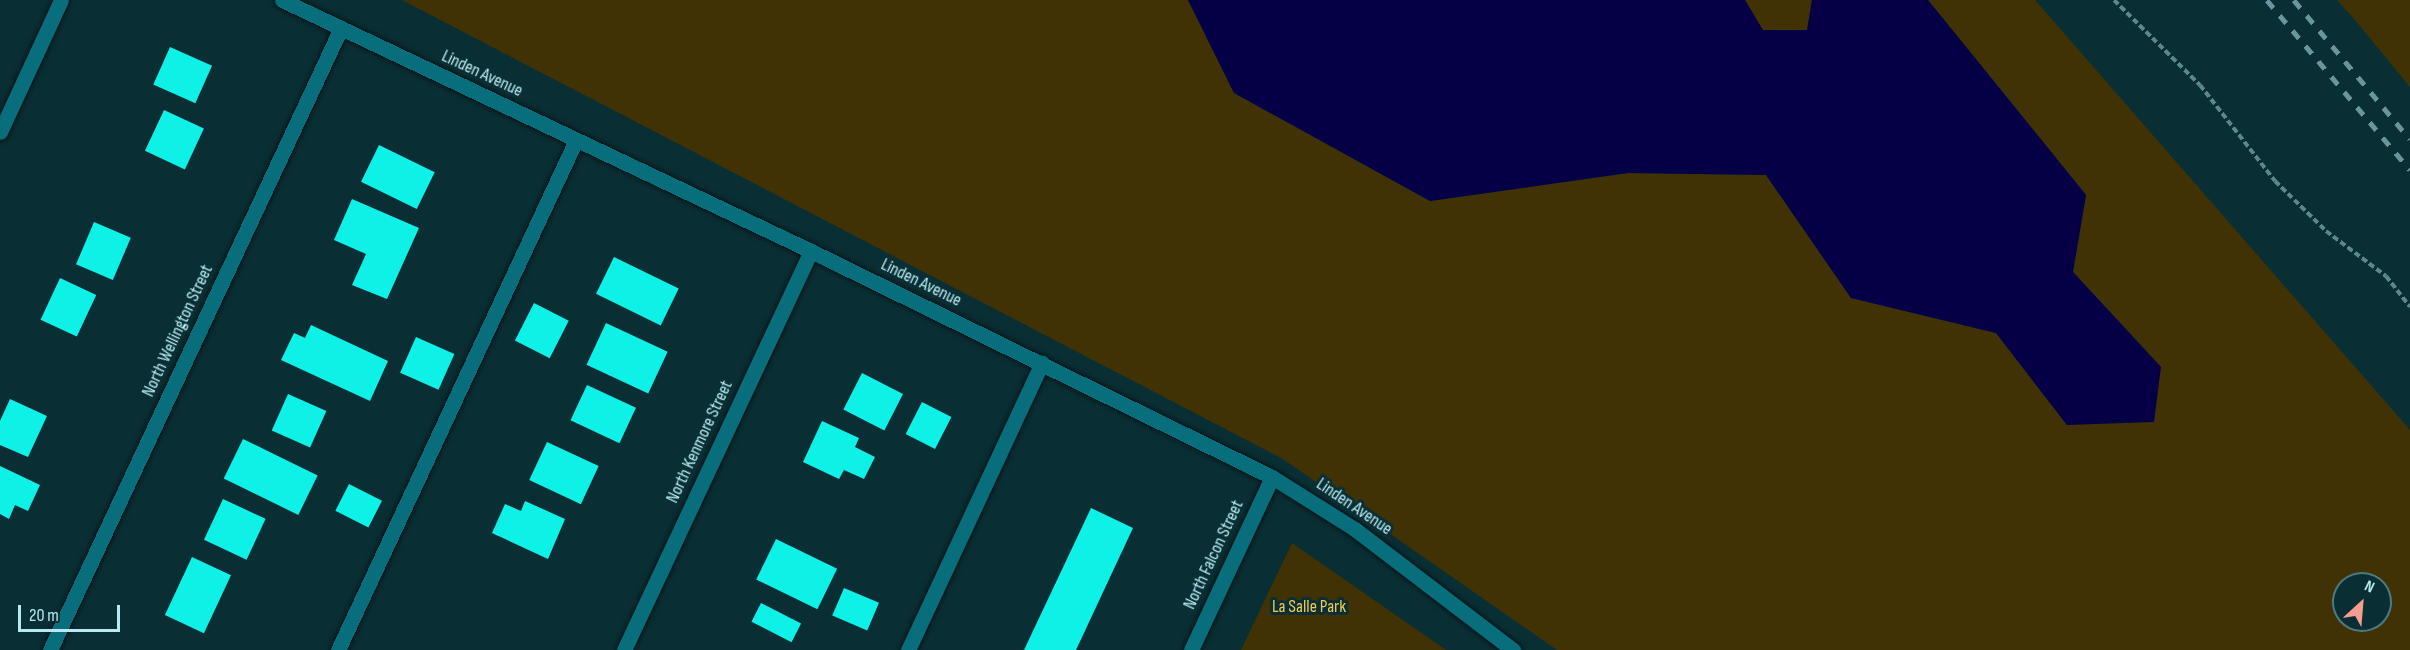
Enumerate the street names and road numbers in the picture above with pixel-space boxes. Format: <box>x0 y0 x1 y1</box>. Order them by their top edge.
street label: Linden Avenue <box>438 46 526 102</box>
street label: Linden Avenue <box>877 254 965 312</box>
street label: North Wellington Street <box>138 261 218 401</box>
street label: North Kenmore Street <box>662 377 738 507</box>
street label: Linden Avenue <box>1312 474 1396 540</box>
street label: North Falcon Street <box>1179 497 1249 613</box>

